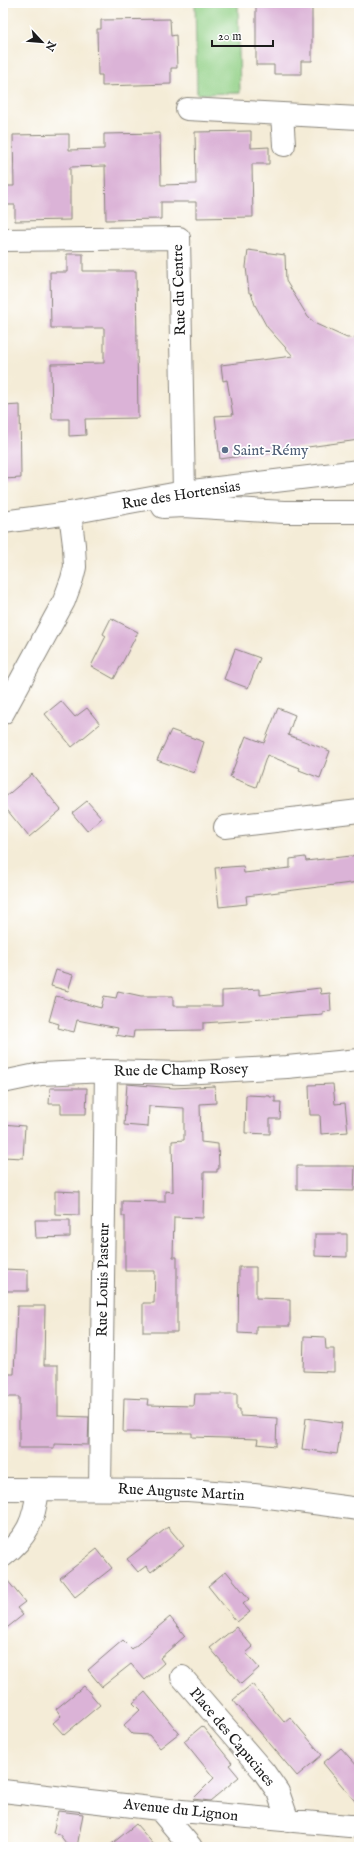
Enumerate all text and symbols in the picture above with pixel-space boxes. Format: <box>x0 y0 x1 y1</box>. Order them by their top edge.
north arrow <box>22 22 62 62</box>
scale bar <box>212 22 273 48</box>
text: 20 m <box>218 29 241 44</box>
text: N <box>42 38 59 54</box>
street label: Rue du Centre <box>168 244 190 336</box>
place label: Saint-Rémy <box>233 441 309 460</box>
marker: Saint-Rémy <box>220 445 230 455</box>
street label: Rue des Hortensias <box>120 476 242 514</box>
street label: Rue de Champ Rosey <box>114 1059 249 1081</box>
street label: Rue Louis Pasteur <box>93 1222 114 1337</box>
street label: Rue Auguste Martin <box>117 1479 245 1505</box>
street label: Place des Capucines <box>185 1684 279 1790</box>
street label: Avenue du Lignon <box>122 1794 239 1825</box>

